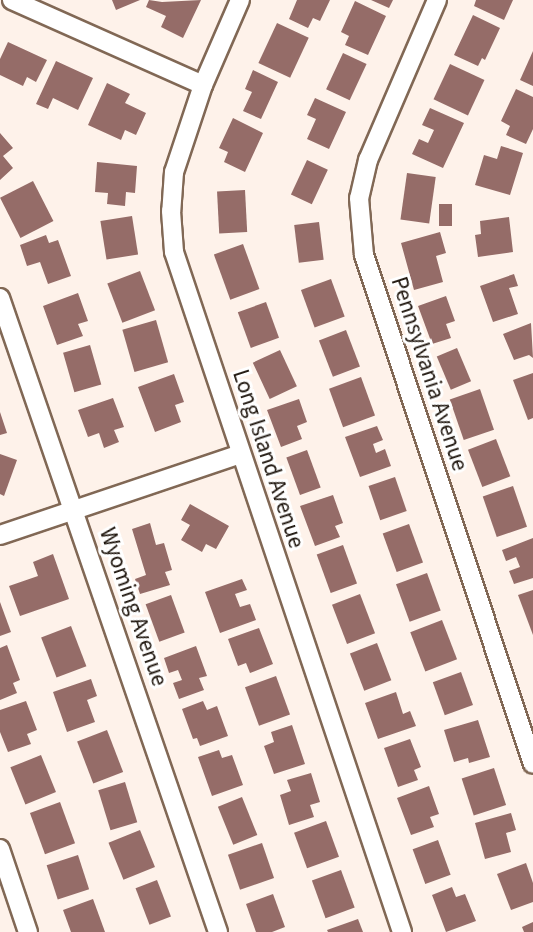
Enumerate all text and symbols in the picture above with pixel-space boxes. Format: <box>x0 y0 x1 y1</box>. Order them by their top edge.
street label: Pennsylvania Avenue <box>385 273 473 475</box>
street label: Long Island Avenue <box>226 366 310 552</box>
street label: Wyoming Avenue <box>93 524 173 690</box>

